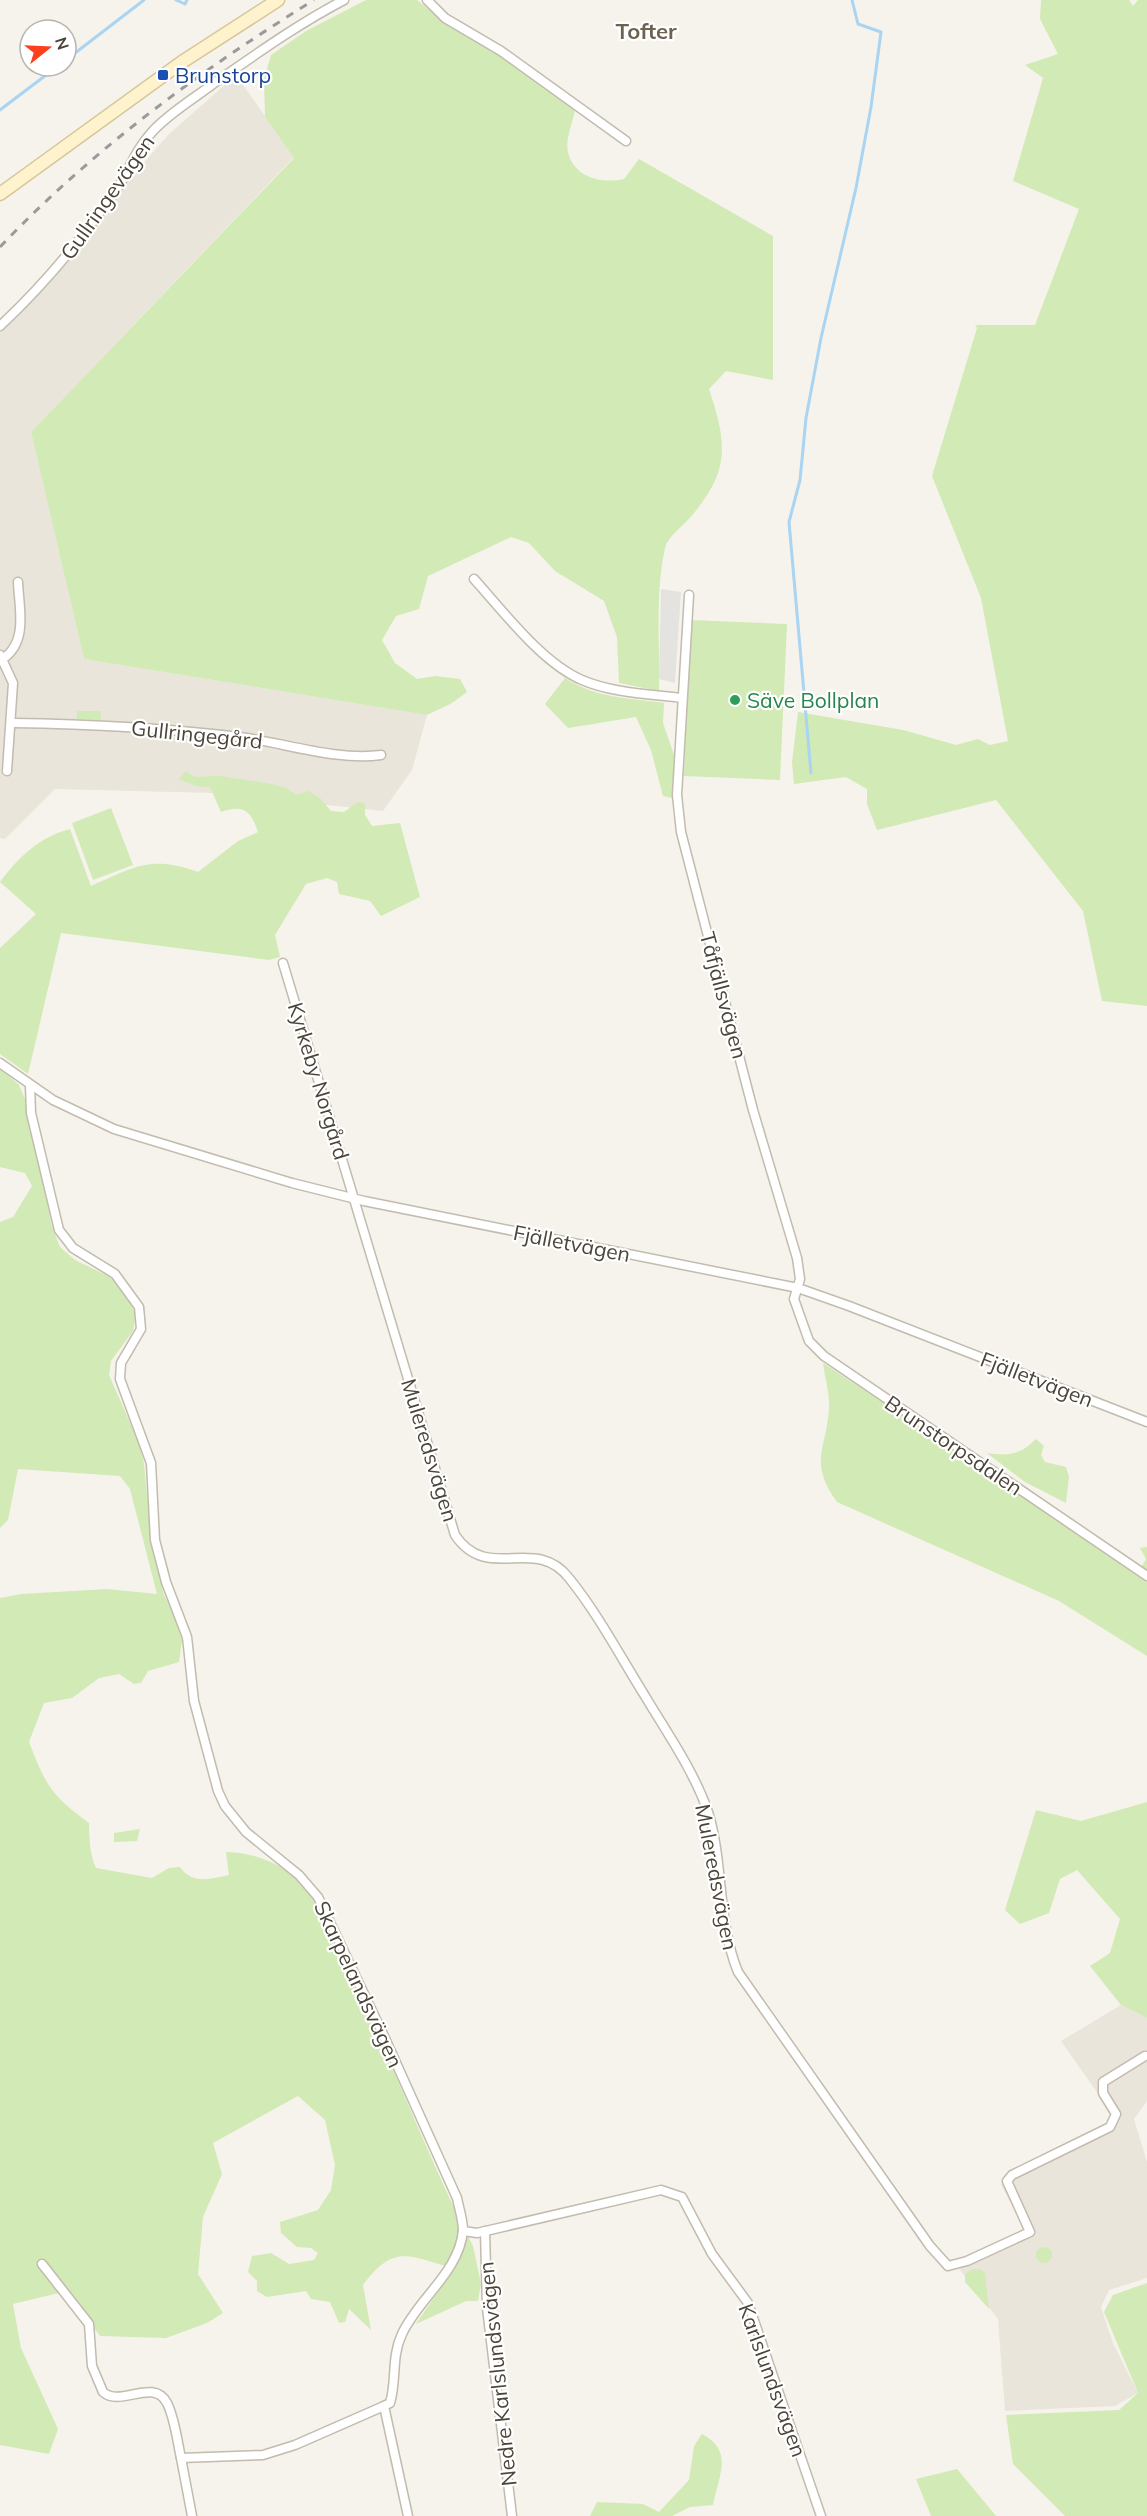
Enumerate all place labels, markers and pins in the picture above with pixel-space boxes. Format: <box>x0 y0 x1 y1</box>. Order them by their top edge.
place label: Brunstorp <box>175 62 271 88</box>
marker: Brunstorp <box>156 68 170 82</box>
place label: Säve Bollplan <box>747 687 879 713</box>
marker: Säve Bollplan <box>728 693 742 707</box>

